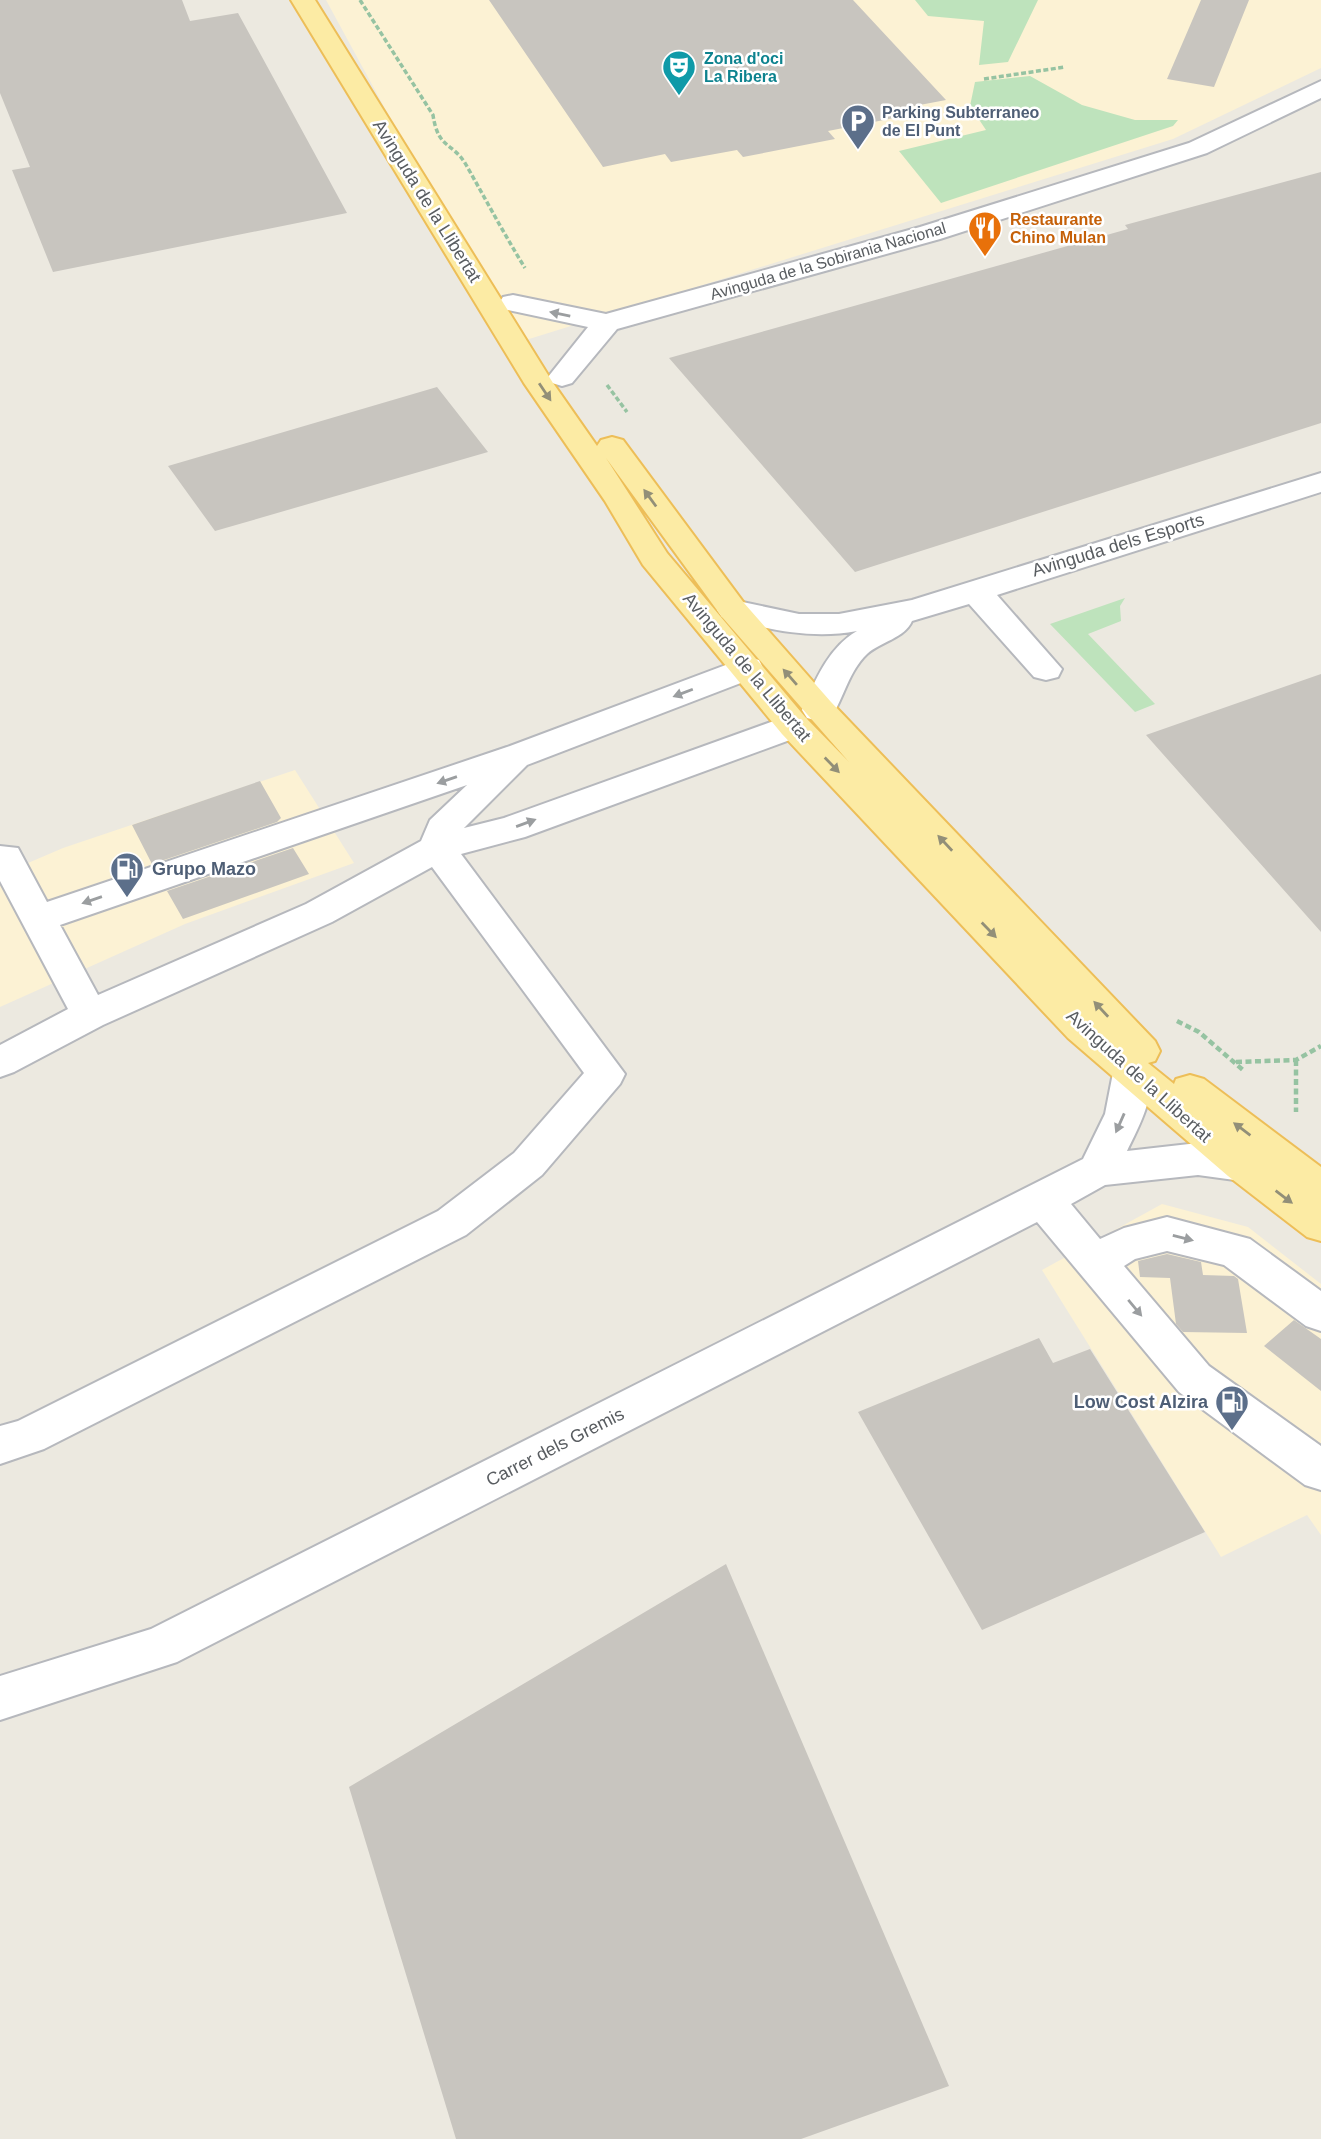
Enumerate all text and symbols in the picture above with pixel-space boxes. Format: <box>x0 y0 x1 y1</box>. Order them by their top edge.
theatre icon: Zona d'oci La Ribera <box>660 48 698 97</box>
place label: Zona d'oci La Ribera <box>704 50 783 85</box>
parking icon: Parking Subterraneo de El Punt <box>839 102 877 151</box>
place label: Parking Subterraneo de El Punt <box>882 104 1040 139</box>
street label: Avinguda de la Llibertat <box>369 116 485 286</box>
restaurant icon: Restaurante Chino Mulan <box>966 209 1004 258</box>
place label: Restaurante Chino Mulan <box>1010 211 1106 246</box>
street label: Avinguda de la Sobirania Nacional <box>708 219 948 303</box>
one-way arrow <box>549 308 571 319</box>
one-way arrow <box>538 382 551 401</box>
one-way arrow <box>644 489 658 507</box>
street label: Avinguda dels Esports <box>1030 509 1206 581</box>
street label: Avinguda de la Llibertat <box>679 589 815 745</box>
one-way arrow <box>783 668 798 685</box>
one-way arrow <box>673 687 694 698</box>
one-way arrow <box>823 757 840 774</box>
one-way arrow <box>436 775 457 785</box>
one-way arrow <box>516 817 537 828</box>
one-way arrow <box>937 835 954 852</box>
fuel station icon: Grupo Mazo <box>108 850 146 899</box>
place label: Grupo Mazo <box>152 859 256 879</box>
one-way arrow <box>82 895 103 906</box>
one-way arrow <box>980 921 996 938</box>
one-way arrow <box>1094 1001 1110 1018</box>
street label: Avinguda de la Llibertat <box>1063 1006 1215 1146</box>
one-way arrow <box>1114 1113 1126 1133</box>
one-way arrow <box>1233 1122 1251 1137</box>
one-way arrow <box>1275 1190 1293 1205</box>
one-way arrow <box>1172 1233 1194 1244</box>
one-way arrow <box>1127 1299 1143 1317</box>
fuel station icon: Low Cost Alzira <box>1213 1383 1251 1432</box>
place label: Low Cost Alzira <box>1074 1392 1209 1412</box>
street label: Carrer dels Gremis <box>483 1404 627 1490</box>

